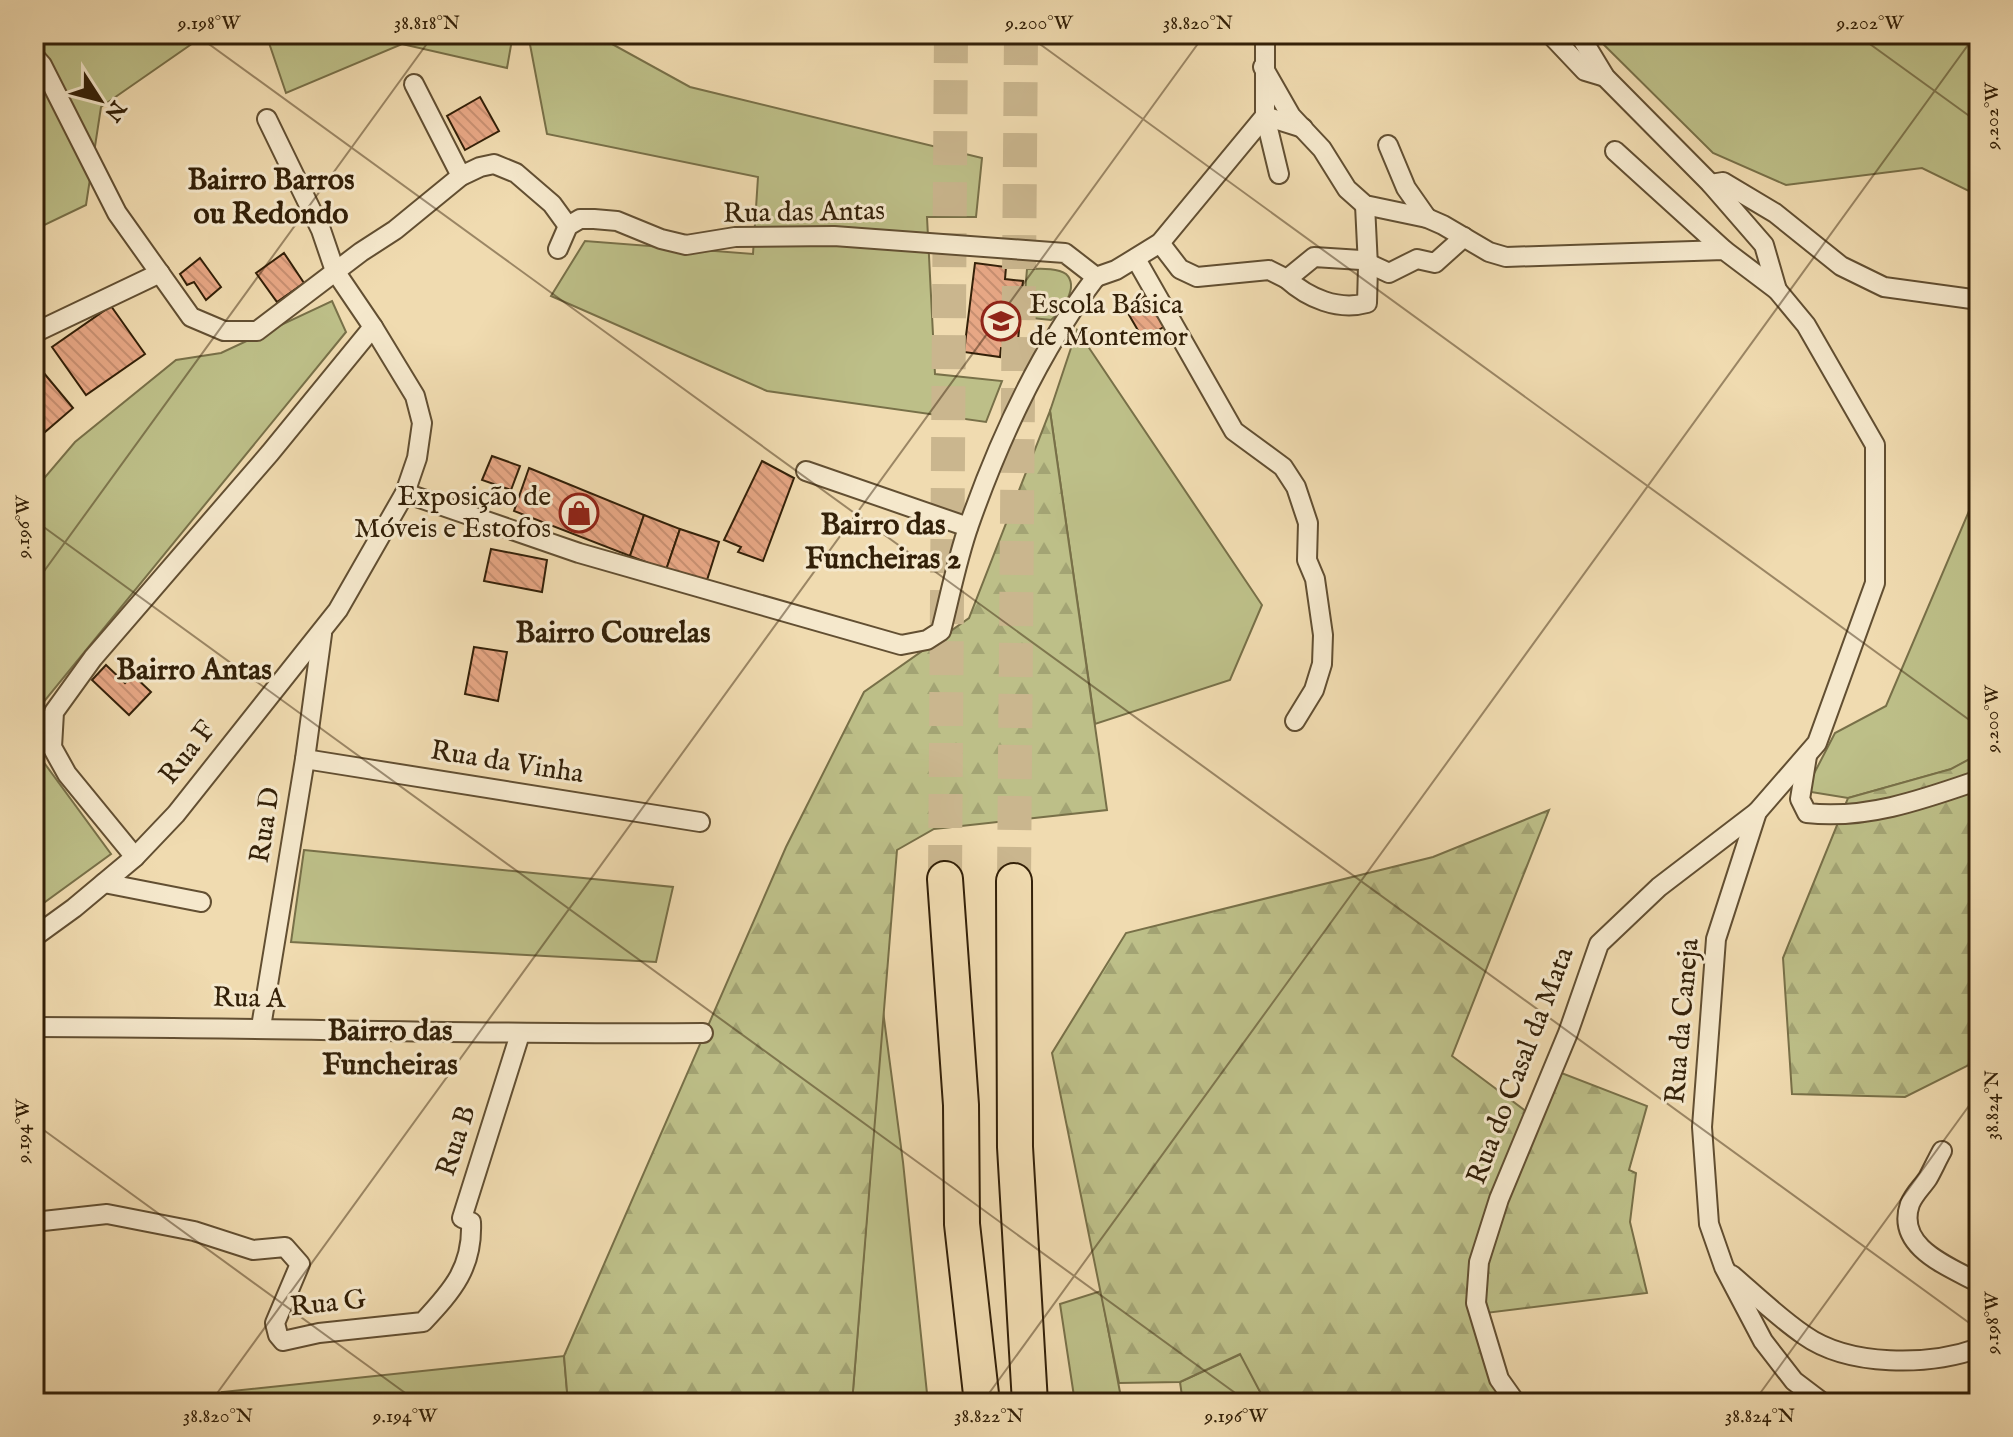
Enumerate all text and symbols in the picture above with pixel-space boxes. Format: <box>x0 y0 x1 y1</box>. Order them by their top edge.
text: 9.198°W <box>177 11 241 36</box>
text: 38.818°N <box>394 11 460 36</box>
text: 9.200°W <box>1004 11 1074 36</box>
text: 38.820°N <box>1163 11 1233 36</box>
text: 9.202°W <box>1835 11 1904 36</box>
north arrow <box>60 60 140 140</box>
text: 9.202°W <box>1980 82 2005 151</box>
text: N <box>98 94 132 127</box>
district label: Bairro Barros ou Redondo <box>187 162 355 234</box>
street label: Rua das Antas <box>723 194 885 232</box>
place label: Escola Básica de Montemor <box>1029 288 1188 355</box>
school or university icon: Escola Básica de Montemor <box>980 300 1022 342</box>
place label: Exposição de Móveis e Estofos <box>354 480 551 547</box>
shop icon: Exposição de Móveis e Estofos <box>558 492 600 534</box>
text: 9.196°W <box>11 495 36 560</box>
district label: Bairro das Funcheiras 2 <box>805 507 961 579</box>
district label: Bairro Courelas <box>515 615 711 653</box>
district label: Bairro Antas <box>116 652 272 690</box>
text: 9.200°W <box>1980 684 2005 754</box>
street label: Rua F <box>152 714 224 792</box>
street label: Rua da Vinha <box>428 734 587 793</box>
street label: Rua D <box>243 785 289 865</box>
street label: Rua da Caneja <box>1658 936 1708 1105</box>
street label: Rua do Casal da Mata <box>1460 942 1583 1190</box>
street label: Rua A <box>212 981 287 1017</box>
district label: Bairro das Funcheiras <box>322 1013 458 1085</box>
text: 38.824°N <box>1980 1070 2005 1140</box>
text: 9.194°W <box>11 1098 36 1164</box>
street label: Rua B <box>429 1101 485 1181</box>
street label: Rua G <box>288 1283 368 1325</box>
text: 9.198°W <box>1980 1291 2005 1355</box>
text: 38.820°N <box>183 1404 253 1429</box>
text: 9.194°W <box>372 1404 438 1429</box>
text: 38.822°N <box>954 1404 1024 1429</box>
text: 9.196°W <box>1203 1404 1268 1429</box>
text: 38.824°N <box>1725 1404 1795 1429</box>

